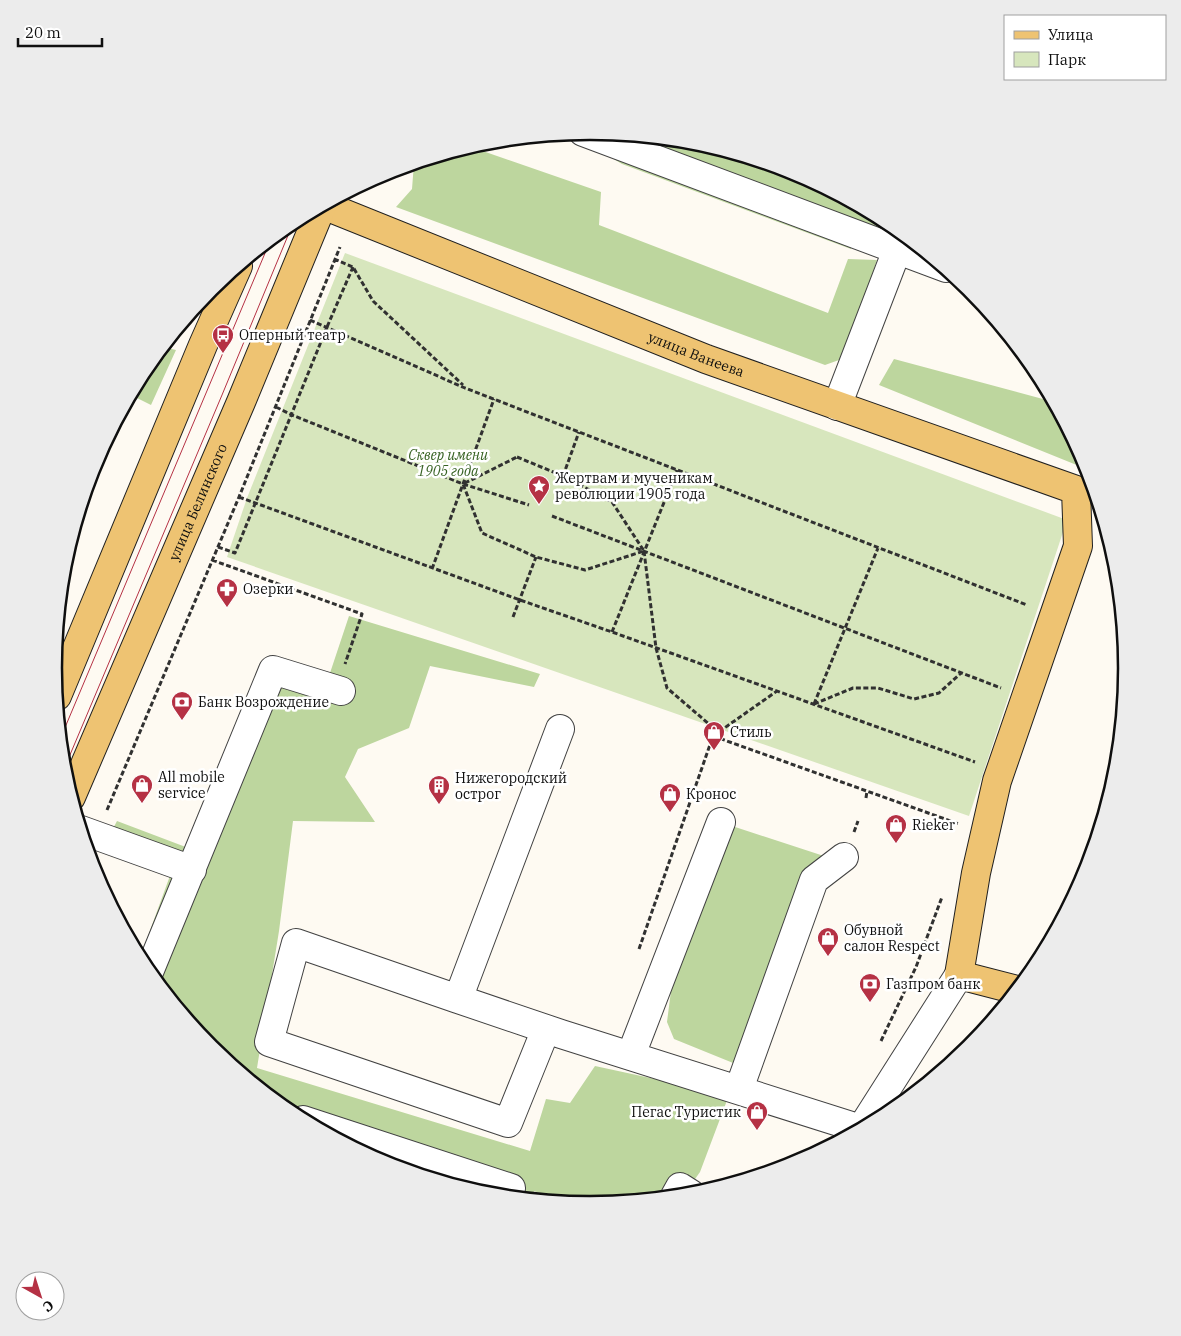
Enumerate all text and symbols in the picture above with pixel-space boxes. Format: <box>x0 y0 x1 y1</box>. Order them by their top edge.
scale bar <box>18 15 101 47</box>
legend <box>1004 15 1166 80</box>
text: 20 m <box>25 23 61 42</box>
text: Улица <box>1048 25 1093 44</box>
text: Парк <box>1048 50 1086 69</box>
bus stop icon: Оперный театр <box>211 323 235 354</box>
place label: Оперный театр <box>239 326 346 344</box>
street label: улица Ванеева <box>645 328 747 381</box>
street label: улица Белинского <box>165 441 231 564</box>
park label: Сквер имени 1905 года <box>408 446 488 480</box>
place label: Жертвам и мученикам революции 1905 года <box>555 469 713 503</box>
place icon: Жертвам и мученикам революции 1905 года <box>527 474 551 505</box>
pharmacy icon: Озерки <box>215 577 239 608</box>
place label: Озерки <box>243 580 294 598</box>
bank icon: Банк Возрождение <box>170 690 194 721</box>
place label: Банк Возрождение <box>198 693 329 711</box>
shop icon: Стиль <box>702 720 726 751</box>
place label: Стиль <box>730 723 772 741</box>
place label: All mobile service <box>158 768 225 802</box>
place label: Нижегородский острог <box>455 769 567 803</box>
shop icon: All mobile service <box>130 773 154 804</box>
building icon: Нижегородский острог <box>427 774 451 805</box>
shop icon: Кронос <box>658 782 682 813</box>
place label: Кронос <box>686 785 737 803</box>
shop icon: Rieker <box>884 813 908 844</box>
place label: Rieker <box>912 816 956 834</box>
place label: Обувной салон Respect <box>844 921 940 955</box>
shop icon: Обувной салон Respect <box>816 926 840 957</box>
bank icon: Газпром банк <box>858 972 882 1003</box>
place label: Газпром банк <box>886 975 980 993</box>
shop icon: Пегас Туристик <box>745 1100 769 1131</box>
place label: Пегас Туристик <box>631 1103 741 1121</box>
north arrow <box>15 1271 65 1321</box>
text: С <box>39 1296 57 1316</box>

